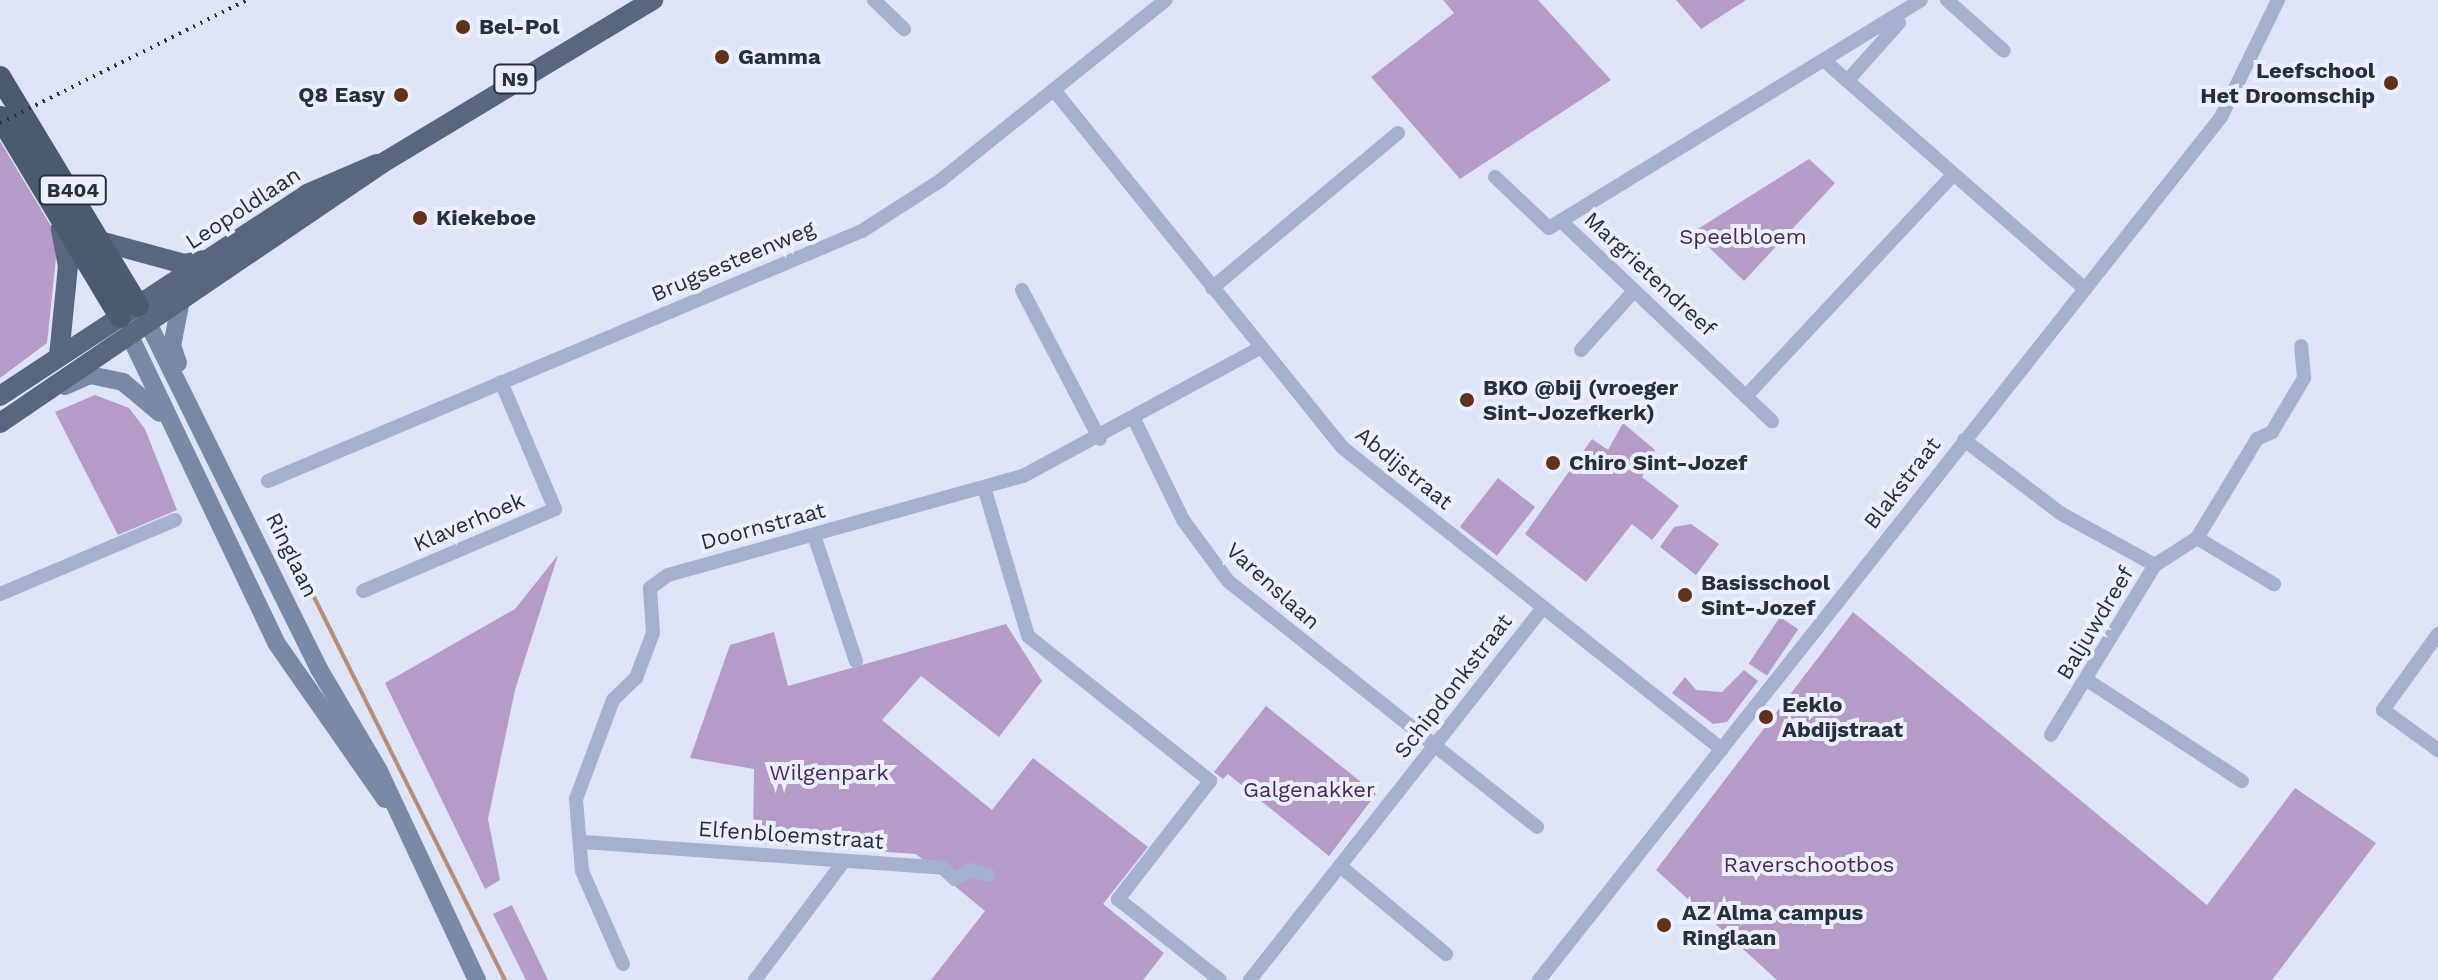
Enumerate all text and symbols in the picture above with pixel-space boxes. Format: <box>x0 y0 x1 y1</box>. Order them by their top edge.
place label: Bel-Pol <box>479 14 559 40</box>
marker: Bel-Pol <box>454 18 472 36</box>
place label: Gamma <box>738 44 821 70</box>
marker: Gamma <box>713 48 731 66</box>
place label: Leefschool Het Droomschip <box>2200 57 2375 108</box>
road number: N9 <box>493 63 537 95</box>
marker: Leefschool Het Droomschip <box>2382 74 2400 92</box>
place label: Q8 Easy <box>298 82 385 108</box>
marker: Q8 Easy <box>392 86 410 104</box>
street label: Leopoldlaan <box>181 161 305 255</box>
road number: B404 <box>37 174 109 206</box>
place label: Kiekeboe <box>436 205 536 231</box>
street label: Margrietendreef <box>1579 206 1721 342</box>
marker: Kiekeboe <box>411 209 429 227</box>
street label: Brugsesteenweg <box>647 215 819 307</box>
park label: Speelbloem <box>1679 224 1807 250</box>
place label: BKO @bij (vroeger Sint-Jozefkerk) <box>1483 374 1678 426</box>
marker: BKO @bij (vroeger Sint-Jozefkerk) <box>1458 391 1476 409</box>
street label: Abdijstraat <box>1350 421 1458 515</box>
street label: Blakstraat <box>1858 432 1946 534</box>
place label: Chiro Sint-Jozef <box>1569 450 1747 476</box>
marker: Chiro Sint-Jozef <box>1544 454 1562 472</box>
street label: Klaverhoek <box>409 487 529 557</box>
street label: Doornstraat <box>698 497 828 555</box>
street label: Ringlaan <box>260 508 324 602</box>
street label: Varenslaan <box>1221 537 1325 635</box>
street label: Baljuwdreef <box>2051 562 2139 684</box>
place label: Basisschool Sint-Jozef <box>1701 569 1830 620</box>
marker: Basisschool Sint-Jozef <box>1676 586 1694 604</box>
street label: Schipdonkstraat <box>1389 609 1517 763</box>
place label: Eeklo Abdijstraat <box>1782 691 1903 742</box>
marker: Eeklo Abdijstraat <box>1757 708 1775 726</box>
park label: Wilgenpark <box>769 760 889 786</box>
park label: Galgenakker <box>1243 777 1375 803</box>
street label: Elfenbloemstraat <box>697 815 885 855</box>
park label: Raverschootbos <box>1724 852 1894 878</box>
place label: AZ Alma campus Ringlaan <box>1682 899 1864 950</box>
marker: AZ Alma campus Ringlaan <box>1653 914 1675 936</box>

